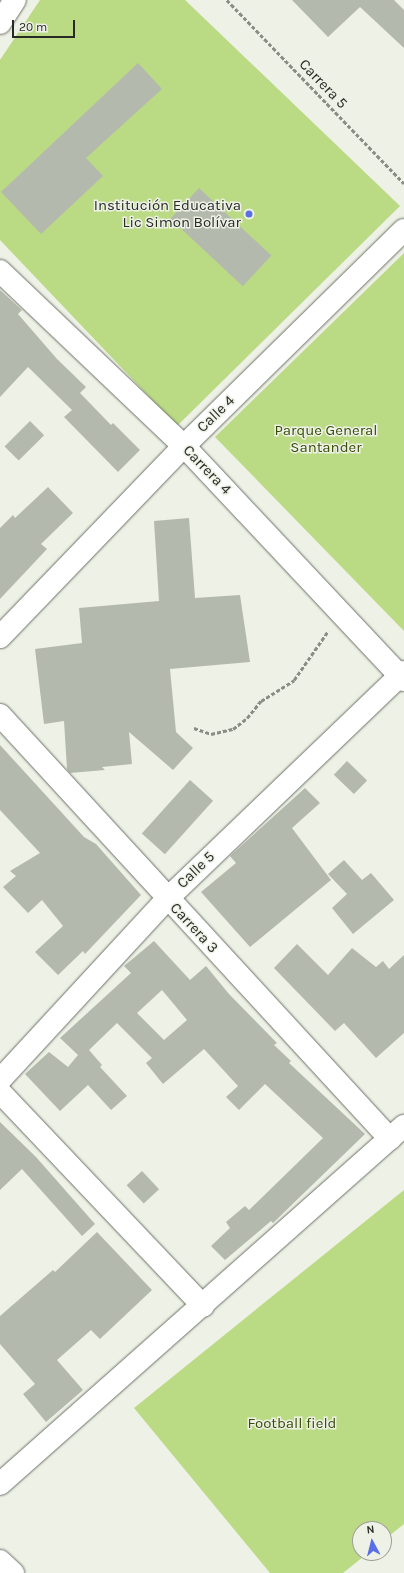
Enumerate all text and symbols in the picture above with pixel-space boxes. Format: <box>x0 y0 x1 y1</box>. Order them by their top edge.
scale bar <box>14 12 77 38</box>
text: 20 m <box>19 20 47 34</box>
street label: Carrera 5 <box>295 56 351 112</box>
place label: Institución Educativa Lic Simon Bolívar <box>94 196 241 231</box>
marker: Institución Educativa Lic Simon Bolívar <box>244 209 254 219</box>
street label: Calle 4 <box>193 392 239 436</box>
park label: Parque General Santander <box>274 421 378 456</box>
street label: Carrera 4 <box>179 442 235 498</box>
street label: Calle 5 <box>173 848 219 892</box>
street label: Carrera 3 <box>166 899 222 957</box>
park label: Football field <box>248 1415 336 1433</box>
north arrow <box>352 1521 392 1561</box>
text: N <box>366 1523 375 1537</box>

